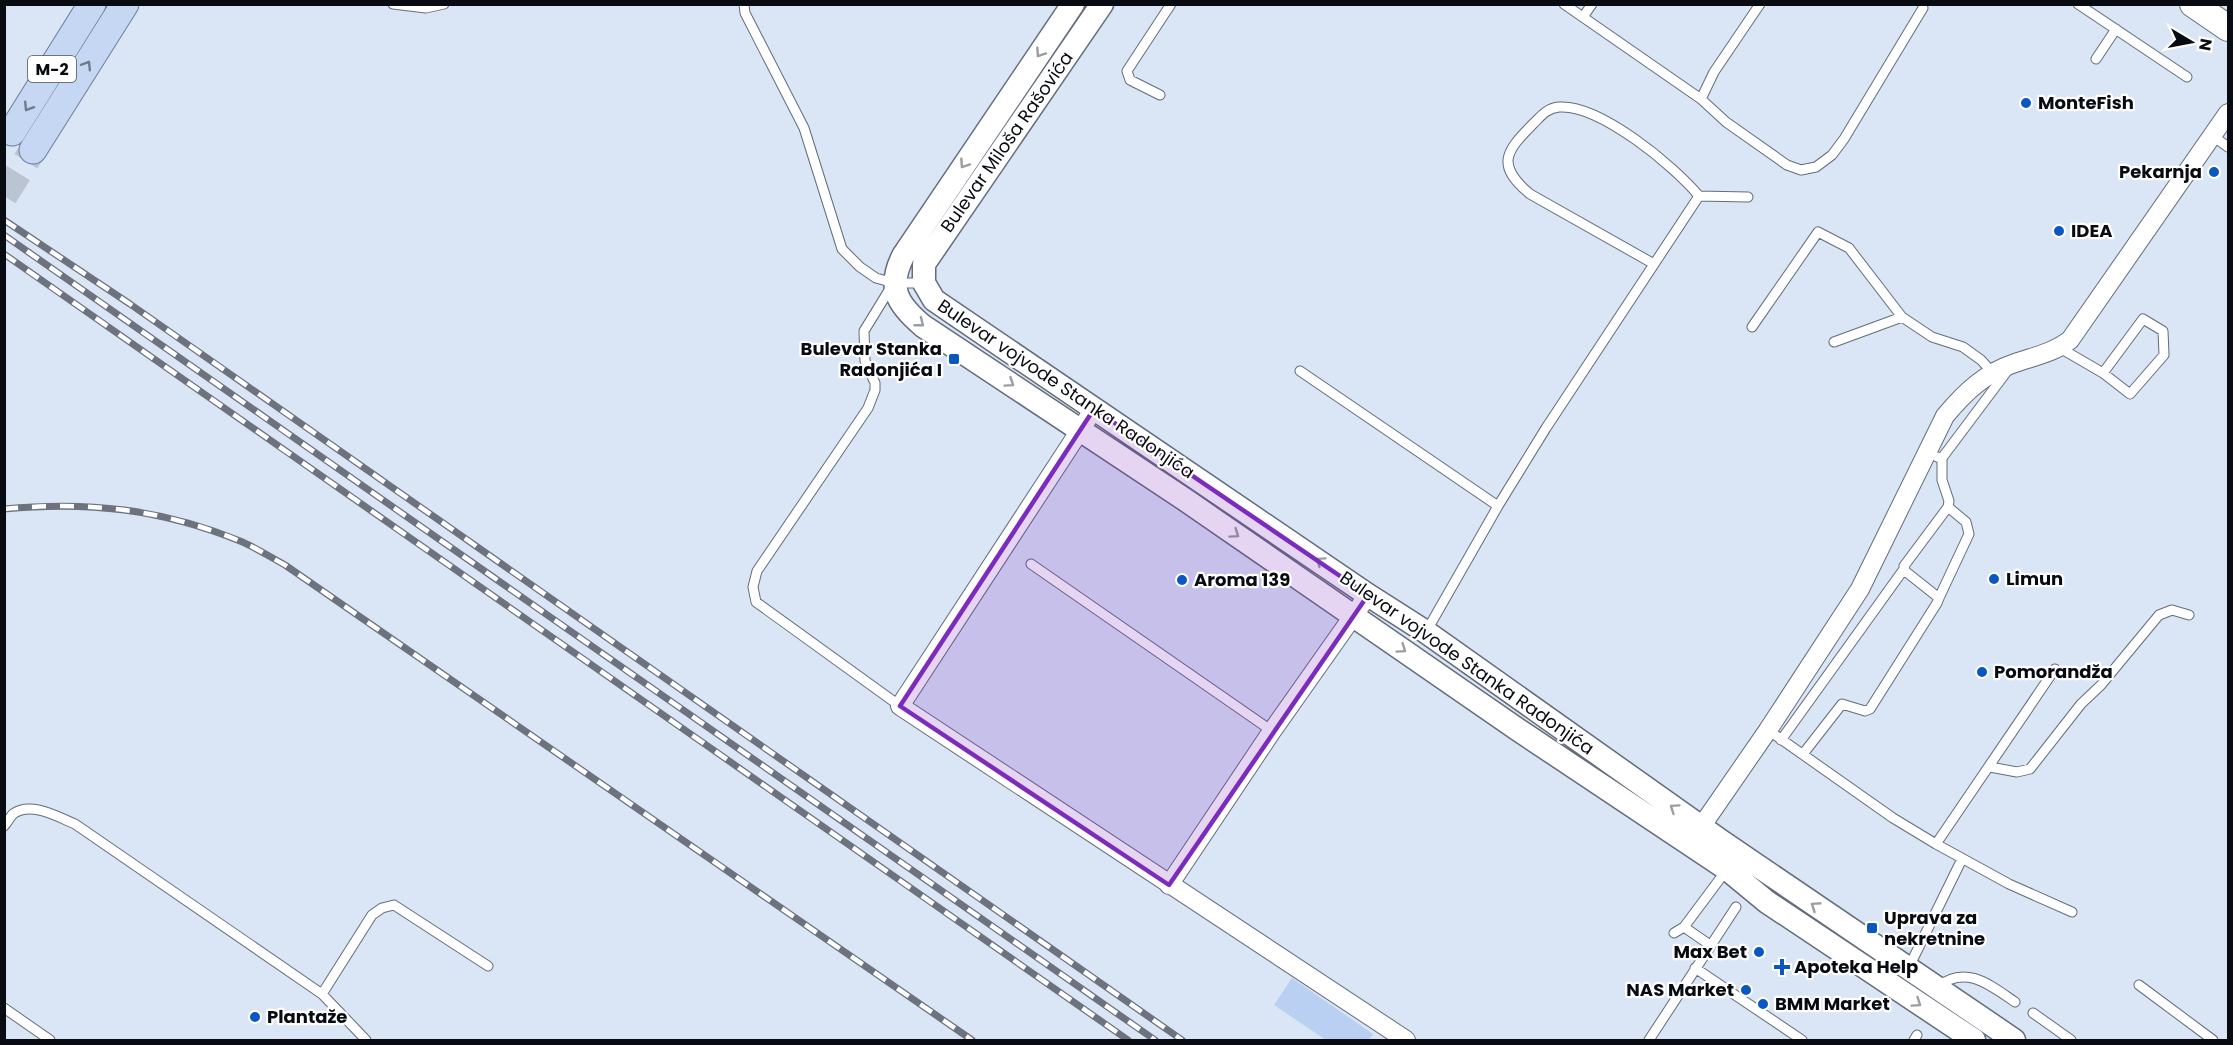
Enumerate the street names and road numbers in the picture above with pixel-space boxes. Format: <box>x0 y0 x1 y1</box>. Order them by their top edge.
street label: Bulevar Miloša Rašovića <box>934 46 1079 237</box>
road number: M-2 <box>28 56 76 82</box>
street label: Bulevar vojvode Stanka Radonjića <box>933 293 1200 484</box>
street label: Bulevar vojvode Stanka Radonjića <box>1335 565 1599 760</box>

